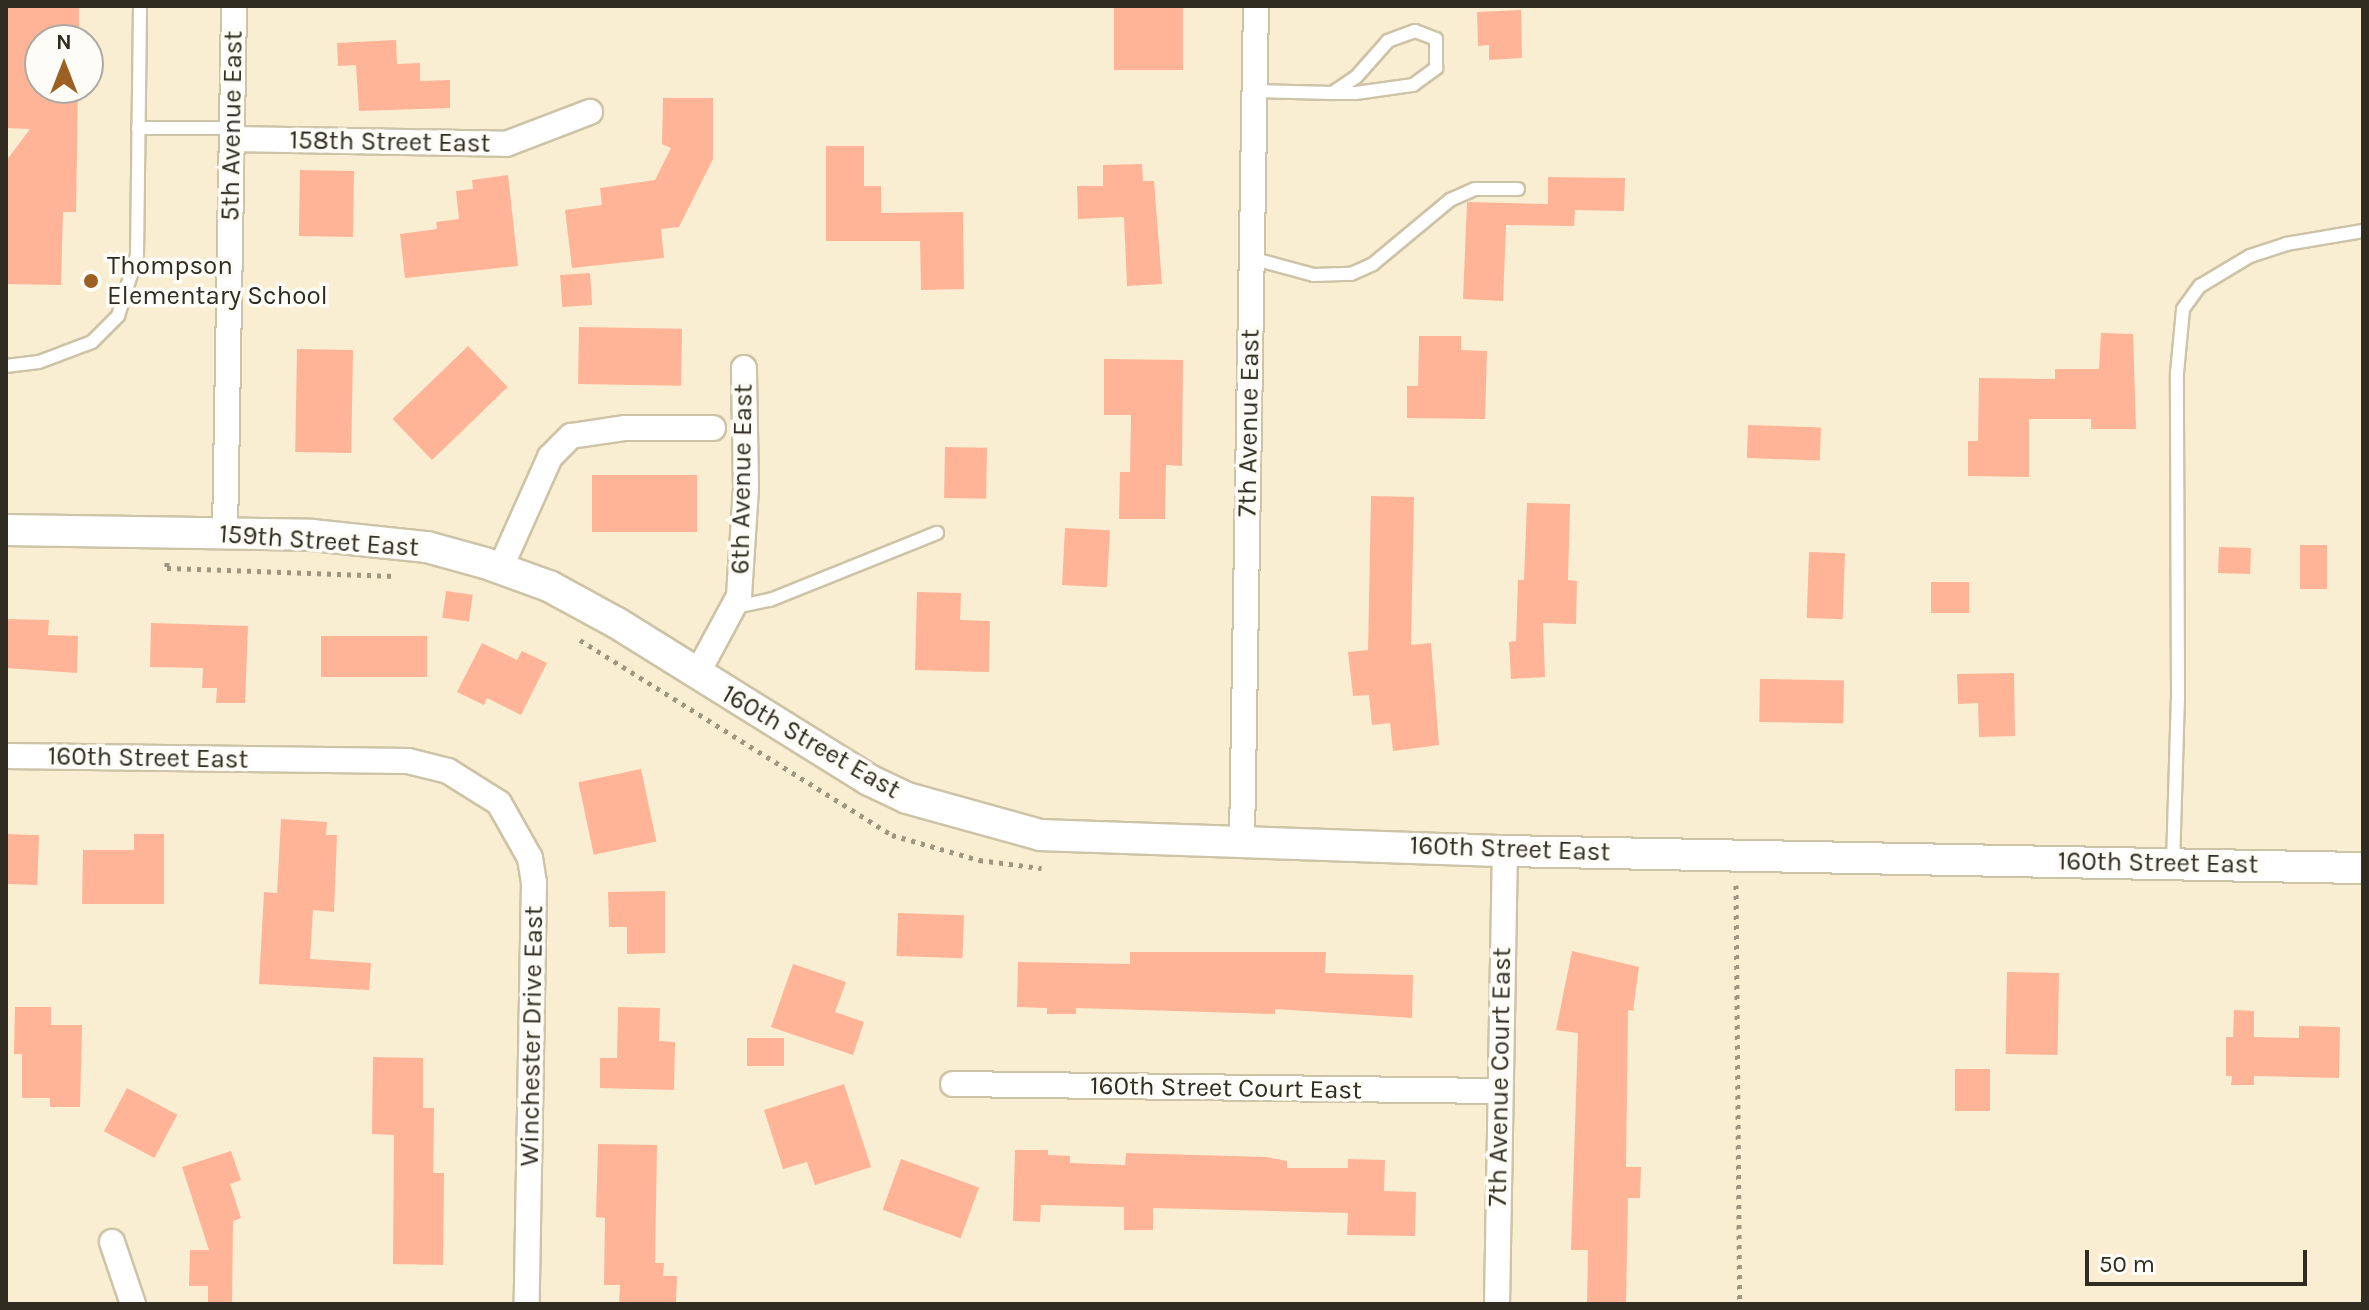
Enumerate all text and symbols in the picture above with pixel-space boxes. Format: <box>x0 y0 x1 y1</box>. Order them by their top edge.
north arrow <box>24 24 104 104</box>
text: N <box>56 29 72 55</box>
street label: 5th Avenue East <box>215 31 249 221</box>
street label: 158th Street East <box>289 125 491 159</box>
place label: Thompson Elementary School <box>107 250 328 312</box>
marker: Thompson Elementary School <box>82 272 100 290</box>
street label: 7th Avenue East <box>1232 329 1266 517</box>
street label: 6th Avenue East <box>725 383 759 575</box>
street label: 159th Street East <box>218 518 420 564</box>
street label: 160th Street East <box>716 678 906 806</box>
street label: 160th Street East <box>48 741 248 775</box>
street label: 160th Street East <box>1409 830 1611 868</box>
street label: 160th Street East <box>2058 846 2258 880</box>
street label: Winchester Drive East <box>514 905 550 1167</box>
street label: 7th Avenue Court East <box>1482 947 1518 1207</box>
street label: 160th Street Court East <box>1090 1070 1362 1106</box>
scale bar <box>2089 1234 2311 1284</box>
text: 50 m <box>2099 1250 2155 1278</box>

